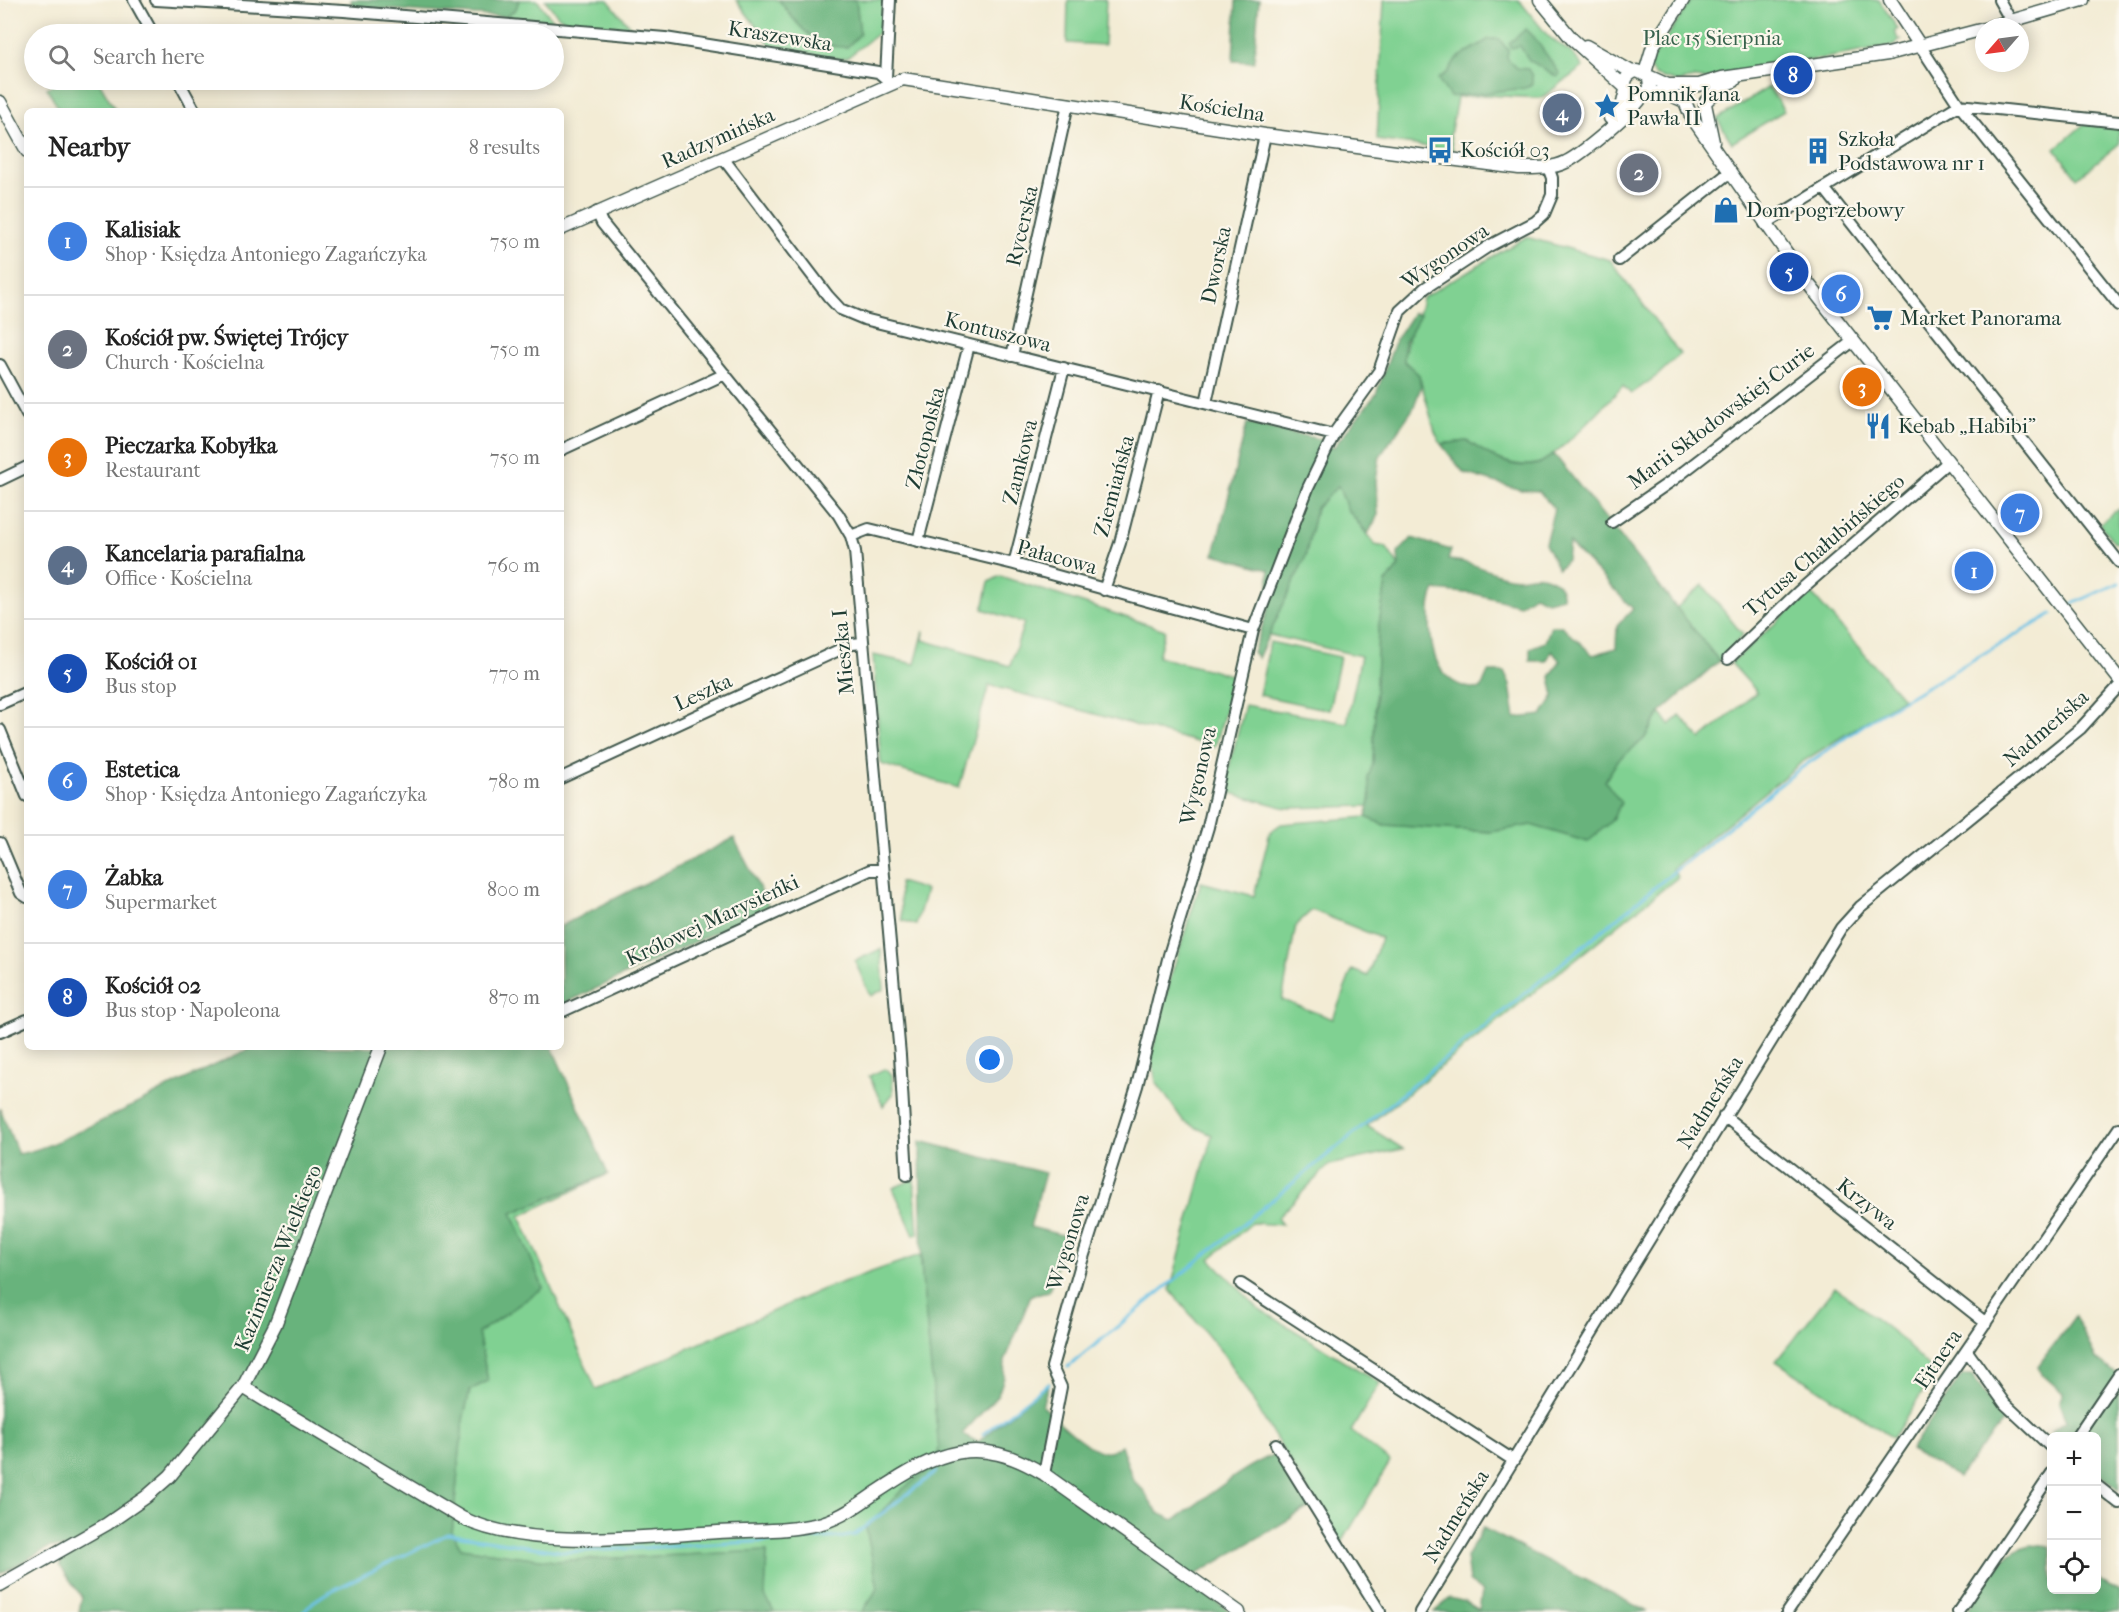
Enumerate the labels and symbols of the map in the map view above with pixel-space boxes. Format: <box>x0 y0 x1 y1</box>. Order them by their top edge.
street label: Kraszewska <box>726 16 834 56</box>
north arrow <box>1975 18 2029 72</box>
park label: Plac 15 Sierpnia <box>1642 26 1782 50</box>
pin: 8 <box>1774 52 1812 98</box>
place label: Pomnik Jana Pawła II <box>1627 82 1740 130</box>
street label: Kościelna <box>1177 89 1267 127</box>
pin: 4 <box>1542 90 1582 136</box>
place icon: Pomnik Jana Pawła II <box>1592 91 1622 121</box>
street label: Radzymińska <box>658 102 778 174</box>
place label: Szkoła Podstawowa nr 1 <box>1838 127 1985 175</box>
bus stop icon: Kościół 03 <box>1425 135 1455 165</box>
building icon: Szkoła Podstawowa nr 1 <box>1803 136 1833 166</box>
place label: Kościół 03 <box>1460 138 1550 162</box>
pin: 2 <box>1620 150 1658 195</box>
street label: Rycerska <box>1001 183 1043 269</box>
shop icon: Dom pogrzebowy <box>1711 195 1741 225</box>
place label: Dom pogrzebowy <box>1746 198 1905 222</box>
street label: Wygonowa <box>1396 218 1493 294</box>
street label: Dworska <box>1196 224 1236 306</box>
pin: 5 <box>1770 250 1808 294</box>
pin: 6 <box>1822 272 1860 316</box>
supermarket icon: Market Panorama <box>1865 303 1895 333</box>
place label: Market Panorama <box>1900 306 2061 330</box>
street label: Kontuszowa <box>942 307 1054 357</box>
street label: Marii Skłodowskiej-Curie <box>1623 338 1819 494</box>
pin: 3 <box>1842 364 1882 410</box>
street label: Złotopolska <box>901 384 949 492</box>
restaurant icon: Kebab „Habibi” <box>1863 411 1893 441</box>
place label: Kebab „Habibi” <box>1898 414 2036 438</box>
street label: Zamkowa <box>998 417 1042 507</box>
street label: Ziemiańska <box>1089 432 1139 540</box>
street label: Tytusa Chałubińskiego <box>1739 469 1909 621</box>
pin: 7 <box>2000 490 2040 536</box>
street label: Pałacowa <box>1014 535 1100 579</box>
pin: 1 <box>1954 548 1994 594</box>
street label: Mieszka I <box>827 608 859 696</box>
street label: Leszka <box>670 668 736 716</box>
street label: Nadmeńska <box>1999 684 2094 771</box>
street label: Wygonowa <box>1175 724 1221 828</box>
street label: Królowej Marysieńki <box>622 869 802 971</box>
your location <box>975 1045 1004 1074</box>
street label: Nadmeńska <box>1672 1051 1748 1153</box>
street label: Kazimierza Wielkiego <box>230 1161 326 1355</box>
street label: Krzywa <box>1832 1173 1902 1235</box>
street label: Wygonowa <box>1042 1190 1094 1294</box>
street label: Ejtnera <box>1909 1324 1967 1393</box>
street label: Nadmeńska <box>1418 1465 1494 1567</box>

